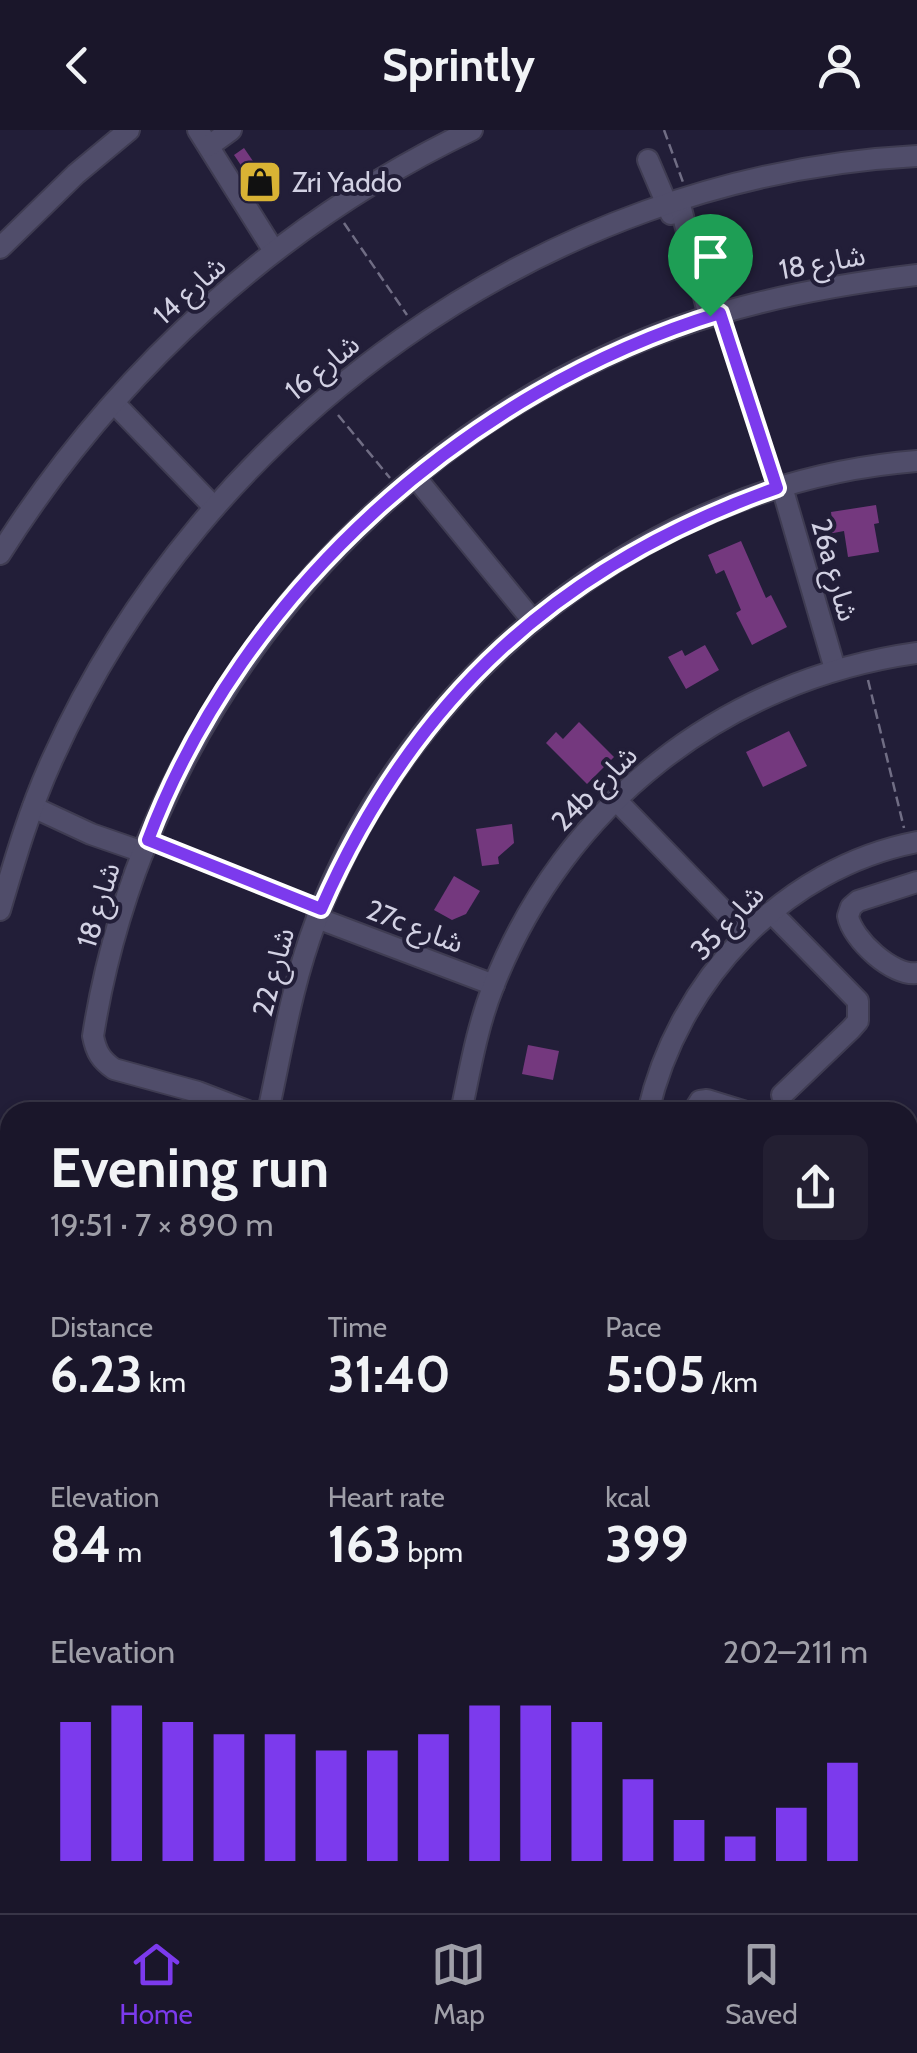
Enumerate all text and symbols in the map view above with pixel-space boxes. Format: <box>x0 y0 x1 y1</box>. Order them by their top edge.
icon: back <box>50 38 105 93</box>
text: Sprintly <box>382 38 535 92</box>
icon: person <box>812 38 867 93</box>
shop icon: Zri Yaddo <box>237 159 283 205</box>
place label: Zri Yaddo <box>292 165 402 199</box>
pin <box>668 214 753 317</box>
icon: arrive <box>683 229 738 284</box>
street label: شارع 18 <box>776 238 868 290</box>
street label: شارع 14 <box>146 249 235 334</box>
street label: شارع 16 <box>278 327 369 410</box>
street label: 26a شارع <box>800 515 866 626</box>
street label: 24b شارع <box>544 738 647 841</box>
street label: شارع 18 <box>69 858 131 953</box>
street label: شارع 35 <box>683 877 774 969</box>
street label: 27c شارع <box>360 892 468 964</box>
street label: شارع 22 <box>245 924 305 1021</box>
text: Evening run <box>50 1134 329 1201</box>
button: share <box>763 1135 868 1240</box>
text: 19:51 · 7 × 890 m <box>50 1205 274 1244</box>
text: Distance <box>50 1310 153 1344</box>
text: Time <box>328 1310 387 1344</box>
text: Pace <box>605 1310 661 1344</box>
text: 6.23 <box>50 1344 143 1405</box>
text: 31:40 <box>328 1344 451 1405</box>
text: 5:05 <box>605 1344 705 1405</box>
text: km <box>143 1365 186 1399</box>
text: /km <box>705 1365 758 1399</box>
text: Elevation <box>50 1480 159 1514</box>
text: Heart rate <box>328 1480 445 1514</box>
text: kcal <box>605 1480 650 1514</box>
text: 84 <box>50 1514 111 1575</box>
text: 163 <box>328 1514 401 1575</box>
text: 399 <box>605 1514 688 1575</box>
text: m <box>111 1535 142 1569</box>
text: bpm <box>401 1535 463 1569</box>
text: Elevation <box>50 1632 175 1671</box>
text: 202–211 m <box>723 1632 868 1671</box>
tab: Home <box>119 1937 193 2031</box>
tab: Map <box>431 1937 486 2031</box>
tab: Saved <box>725 1937 798 2031</box>

